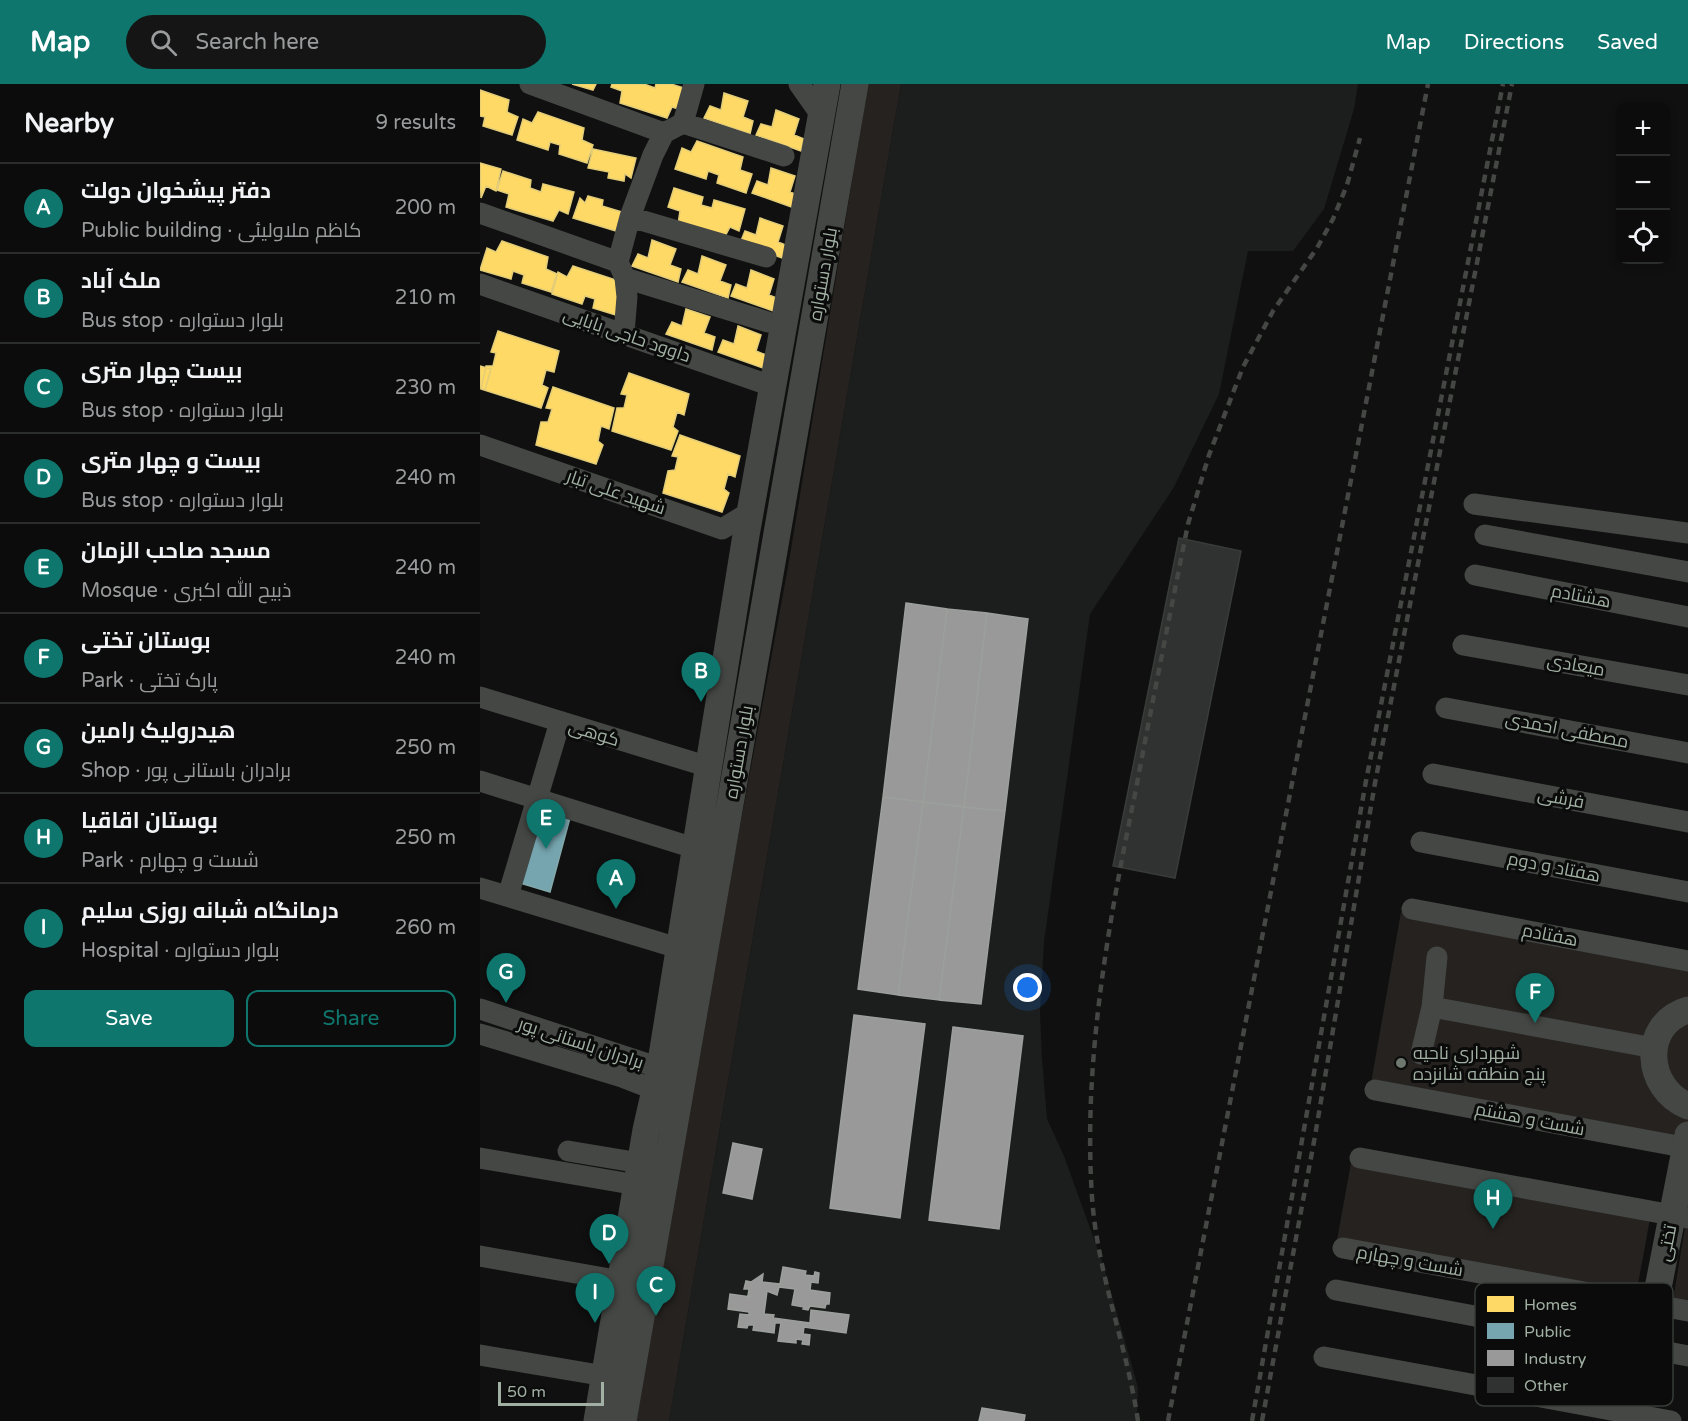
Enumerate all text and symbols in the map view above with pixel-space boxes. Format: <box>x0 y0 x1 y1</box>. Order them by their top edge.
search box <box>126 15 546 69</box>
text: Map <box>30 25 90 59</box>
icon: search <box>147 26 180 59</box>
text: Search here <box>195 29 319 55</box>
text: Map <box>1385 30 1431 55</box>
text: Directions <box>1464 30 1564 55</box>
text: Saved <box>1597 30 1658 55</box>
map controls <box>1616 102 1670 264</box>
button: + <box>1616 102 1670 156</box>
text: Nearby <box>24 108 114 139</box>
text: 9 results <box>376 111 456 135</box>
button: − <box>1616 156 1670 210</box>
text: دفتر پیشخوان دولت <box>81 178 271 204</box>
text: A <box>36 196 51 220</box>
text: 200 m <box>395 196 456 220</box>
button: locate <box>1616 210 1670 264</box>
text: Public building · کاظم ملاولیئی <box>81 219 361 243</box>
street label: بلوار دستواره <box>804 226 842 322</box>
text: ملک آباد <box>81 268 161 294</box>
text: B <box>37 286 50 310</box>
text: 210 m <box>395 286 456 310</box>
street label: داوود حاجی بابایی <box>560 303 694 367</box>
text: Bus stop · بلوار دستواره <box>81 309 284 333</box>
text: بیست چهار متری <box>81 358 242 384</box>
text: C <box>37 376 50 400</box>
text: 230 m <box>395 376 456 400</box>
text: Bus stop · بلوار دستواره <box>81 399 284 423</box>
text: بیست و چهار متری <box>81 448 261 474</box>
street label: شهید علی تبار <box>563 464 668 519</box>
text: D <box>36 466 51 490</box>
text: 240 m <box>395 466 456 490</box>
text: Bus stop · بلوار دستواره <box>81 489 284 513</box>
text: مسجد صاحب الزمان <box>81 538 271 564</box>
text: E <box>37 556 50 580</box>
text: 240 m <box>395 556 456 580</box>
text: Mosque · ذبیح الله اکبری <box>81 579 292 603</box>
street label: هشتادم <box>1549 579 1613 614</box>
text: بوستان تختی <box>81 628 211 654</box>
text: F <box>37 646 50 670</box>
text: 240 m <box>395 646 456 670</box>
street label: میعادی <box>1545 649 1607 681</box>
pin: B <box>682 652 720 702</box>
text: Park · پارک تختی <box>81 669 218 693</box>
street label: بلوار دستواره <box>720 704 758 800</box>
street label: مصطفی احمدی <box>1503 707 1631 753</box>
street label: کوهی <box>566 715 622 751</box>
text: هیدرولیک رامین <box>81 718 236 744</box>
text: G <box>36 736 51 760</box>
text: 250 m <box>395 736 456 760</box>
text: Shop · برادران باستانی پور <box>81 759 291 783</box>
street label: فرشی <box>1536 783 1586 813</box>
pin: E <box>526 800 566 849</box>
text: بوستان اقاقیا <box>81 808 218 834</box>
text: H <box>36 826 51 850</box>
text: 250 m <box>395 826 456 850</box>
street label: هفتاد و دوم <box>1506 847 1602 888</box>
text: Park · شست و چهارم <box>81 849 259 873</box>
pin: A <box>596 860 636 909</box>
text: درمانگاه شبانه روزی سلیم <box>81 898 339 924</box>
text: I <box>41 916 46 940</box>
text: 260 m <box>395 916 456 940</box>
street label: هفتادم <box>1520 919 1580 952</box>
text: Hospital · بلوار دستواره <box>81 939 279 963</box>
pin: G <box>486 954 526 1003</box>
your location <box>1013 973 1042 1002</box>
pin: F <box>1516 974 1554 1023</box>
button: Save <box>24 990 234 1047</box>
button: Share <box>246 990 456 1047</box>
street label: برادران باستانی پور <box>514 1012 647 1075</box>
place label: شهرداری ناحیه پنج منطقه شانزده <box>1413 1042 1546 1086</box>
marker: شهرداری ناحیه پنج منطقه شانزده <box>1394 1056 1408 1070</box>
street label: شست و هشتم <box>1473 1098 1587 1141</box>
pin: H <box>1474 1180 1512 1229</box>
pin: D <box>590 1214 628 1264</box>
street label: تختی <box>1653 1223 1681 1263</box>
street label: شست و چهارم <box>1355 1241 1465 1282</box>
pin: C <box>636 1266 675 1316</box>
pin: I <box>576 1274 614 1323</box>
legend <box>1475 1283 1673 1406</box>
text: Homes <box>1524 1295 1577 1315</box>
text: Public <box>1524 1322 1571 1342</box>
text: Industry <box>1524 1349 1587 1369</box>
text: Other <box>1524 1376 1569 1396</box>
scale bar <box>498 1379 604 1406</box>
text: 50 m <box>507 1382 546 1402</box>

